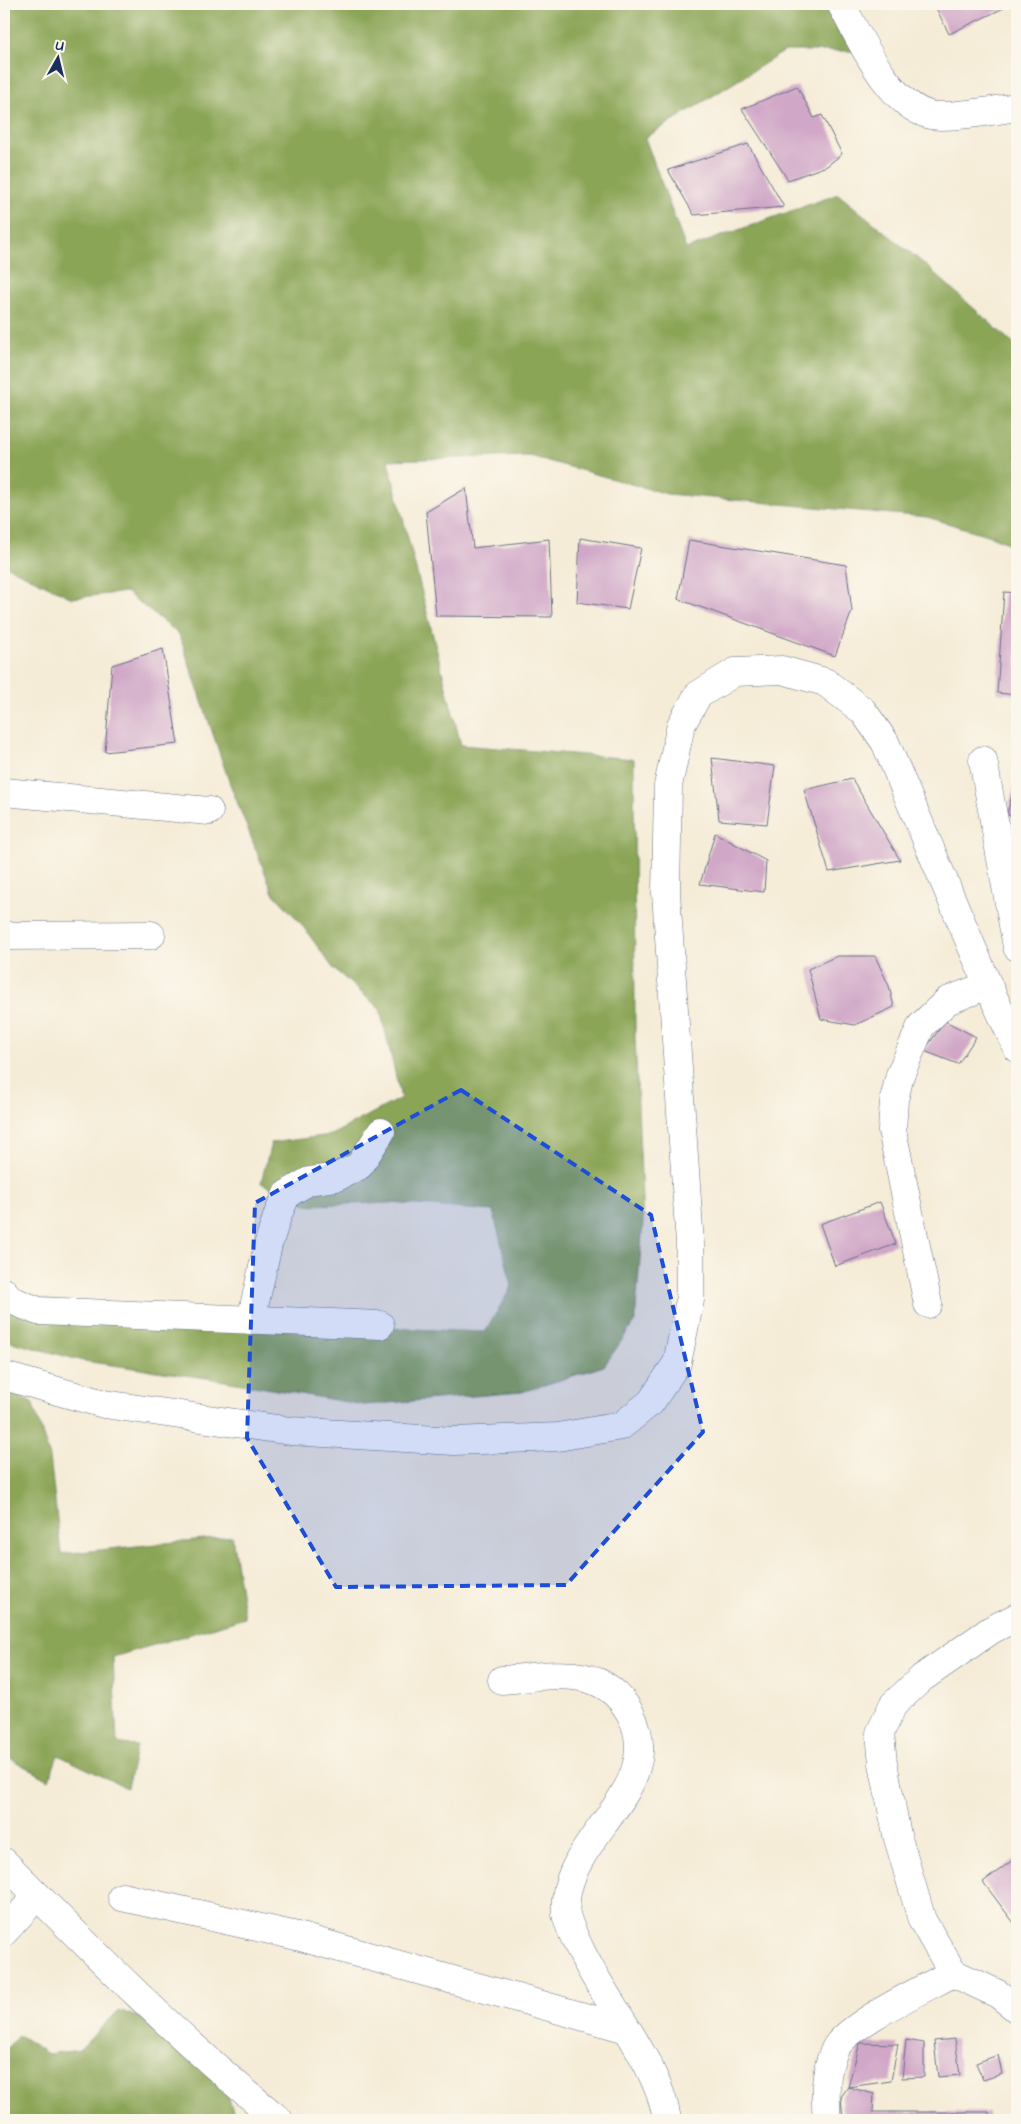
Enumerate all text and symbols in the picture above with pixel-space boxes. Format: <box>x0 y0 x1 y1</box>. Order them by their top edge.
north arrow <box>32 32 82 82</box>
text: U <box>54 36 65 57</box>

